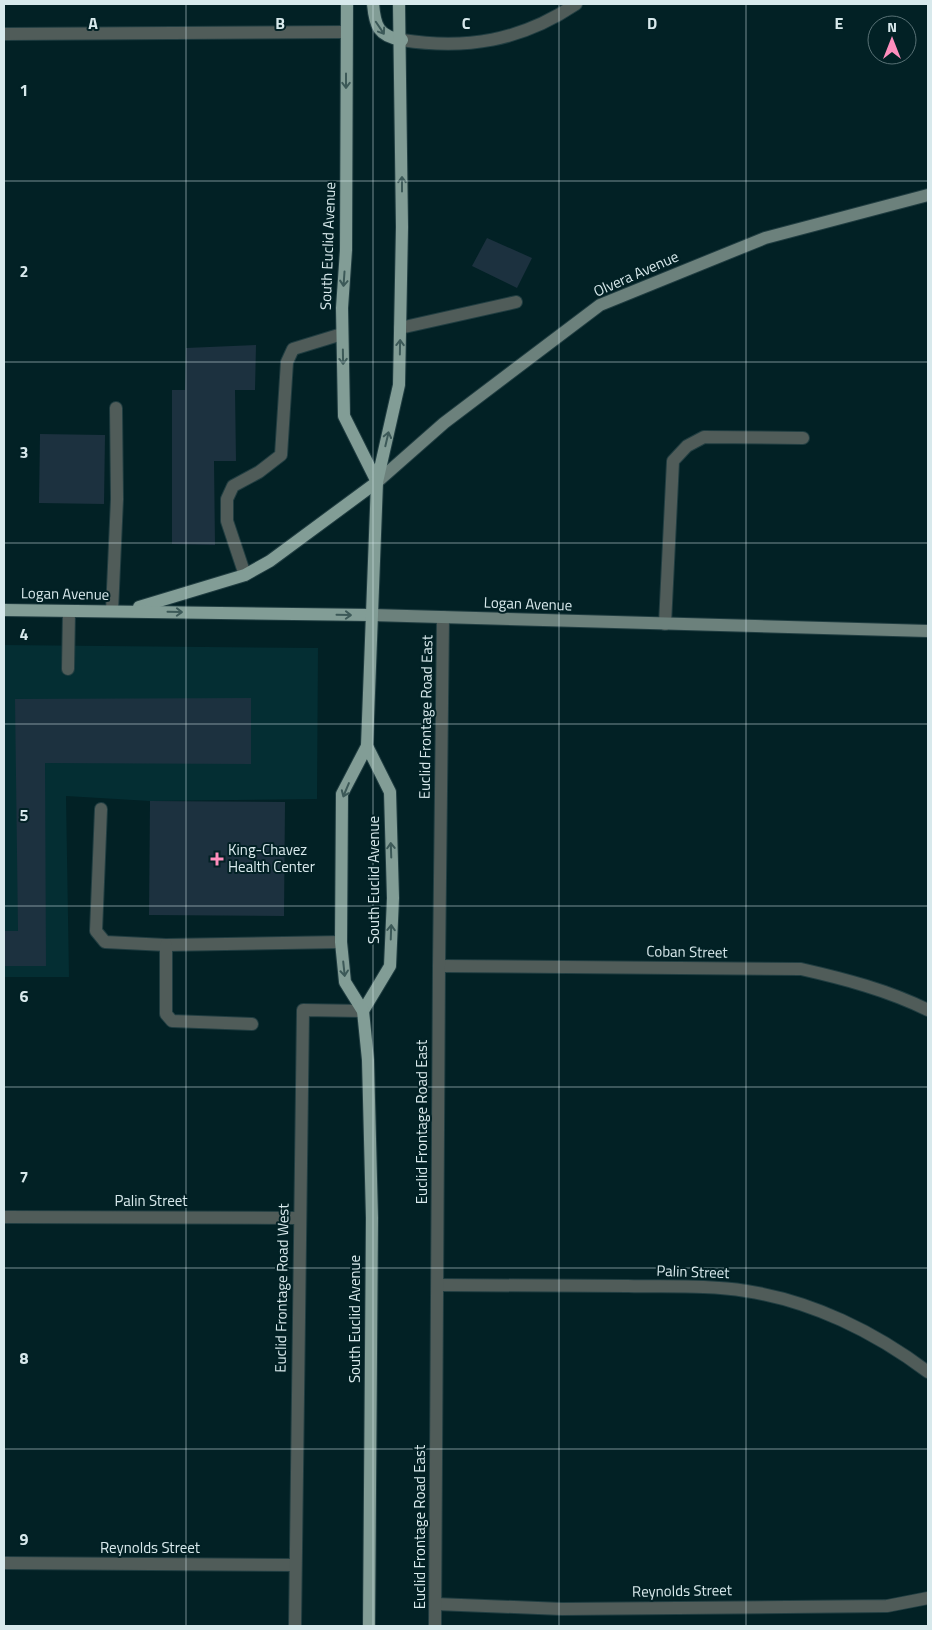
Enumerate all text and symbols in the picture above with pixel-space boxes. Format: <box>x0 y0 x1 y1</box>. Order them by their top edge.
text: A <box>88 11 98 35</box>
text: B <box>275 11 285 35</box>
text: C <box>462 11 471 35</box>
text: D <box>647 11 657 35</box>
text: E <box>835 11 844 35</box>
north arrow <box>867 15 917 65</box>
text: N <box>887 16 897 37</box>
one-way arrow <box>375 21 386 35</box>
one-way arrow <box>341 72 351 89</box>
text: 1 <box>20 78 28 102</box>
one-way arrow <box>397 176 407 192</box>
street label: South Euclid Avenue <box>314 182 341 310</box>
street label: Olvera Avenue <box>590 245 682 303</box>
text: 2 <box>20 259 28 283</box>
one-way arrow <box>339 271 348 287</box>
one-way arrow <box>395 339 404 355</box>
one-way arrow <box>338 348 348 365</box>
one-way arrow <box>383 431 392 447</box>
text: 3 <box>20 440 28 464</box>
street label: Logan Avenue <box>21 581 109 606</box>
street label: Logan Avenue <box>483 590 573 617</box>
one-way arrow <box>167 607 183 617</box>
one-way arrow <box>336 610 352 619</box>
text: 4 <box>20 622 29 646</box>
street label: Euclid Frontage Road East <box>413 634 438 799</box>
one-way arrow <box>340 782 350 797</box>
text: 5 <box>20 803 29 827</box>
street label: South Euclid Avenue <box>362 816 385 944</box>
place label: King-Chavez Health Center <box>228 838 315 878</box>
one-way arrow <box>386 842 396 858</box>
marker: King-Chavez Health Center <box>210 852 224 866</box>
one-way arrow <box>386 925 396 941</box>
street label: Coban Street <box>646 939 729 964</box>
one-way arrow <box>339 960 349 976</box>
text: 6 <box>20 984 29 1008</box>
street label: Euclid Frontage Road East <box>410 1039 433 1204</box>
text: 7 <box>20 1165 28 1189</box>
street label: Palin Street <box>114 1189 188 1212</box>
street label: Euclid Frontage Road West <box>269 1202 294 1373</box>
street label: South Euclid Avenue <box>343 1255 366 1383</box>
street label: Palin Street <box>656 1259 731 1284</box>
text: 8 <box>20 1346 29 1370</box>
street label: Euclid Frontage Road East <box>408 1444 431 1609</box>
text: 9 <box>20 1527 29 1551</box>
street label: Reynolds Street <box>100 1536 201 1559</box>
street label: Reynolds Street <box>632 1578 733 1603</box>

